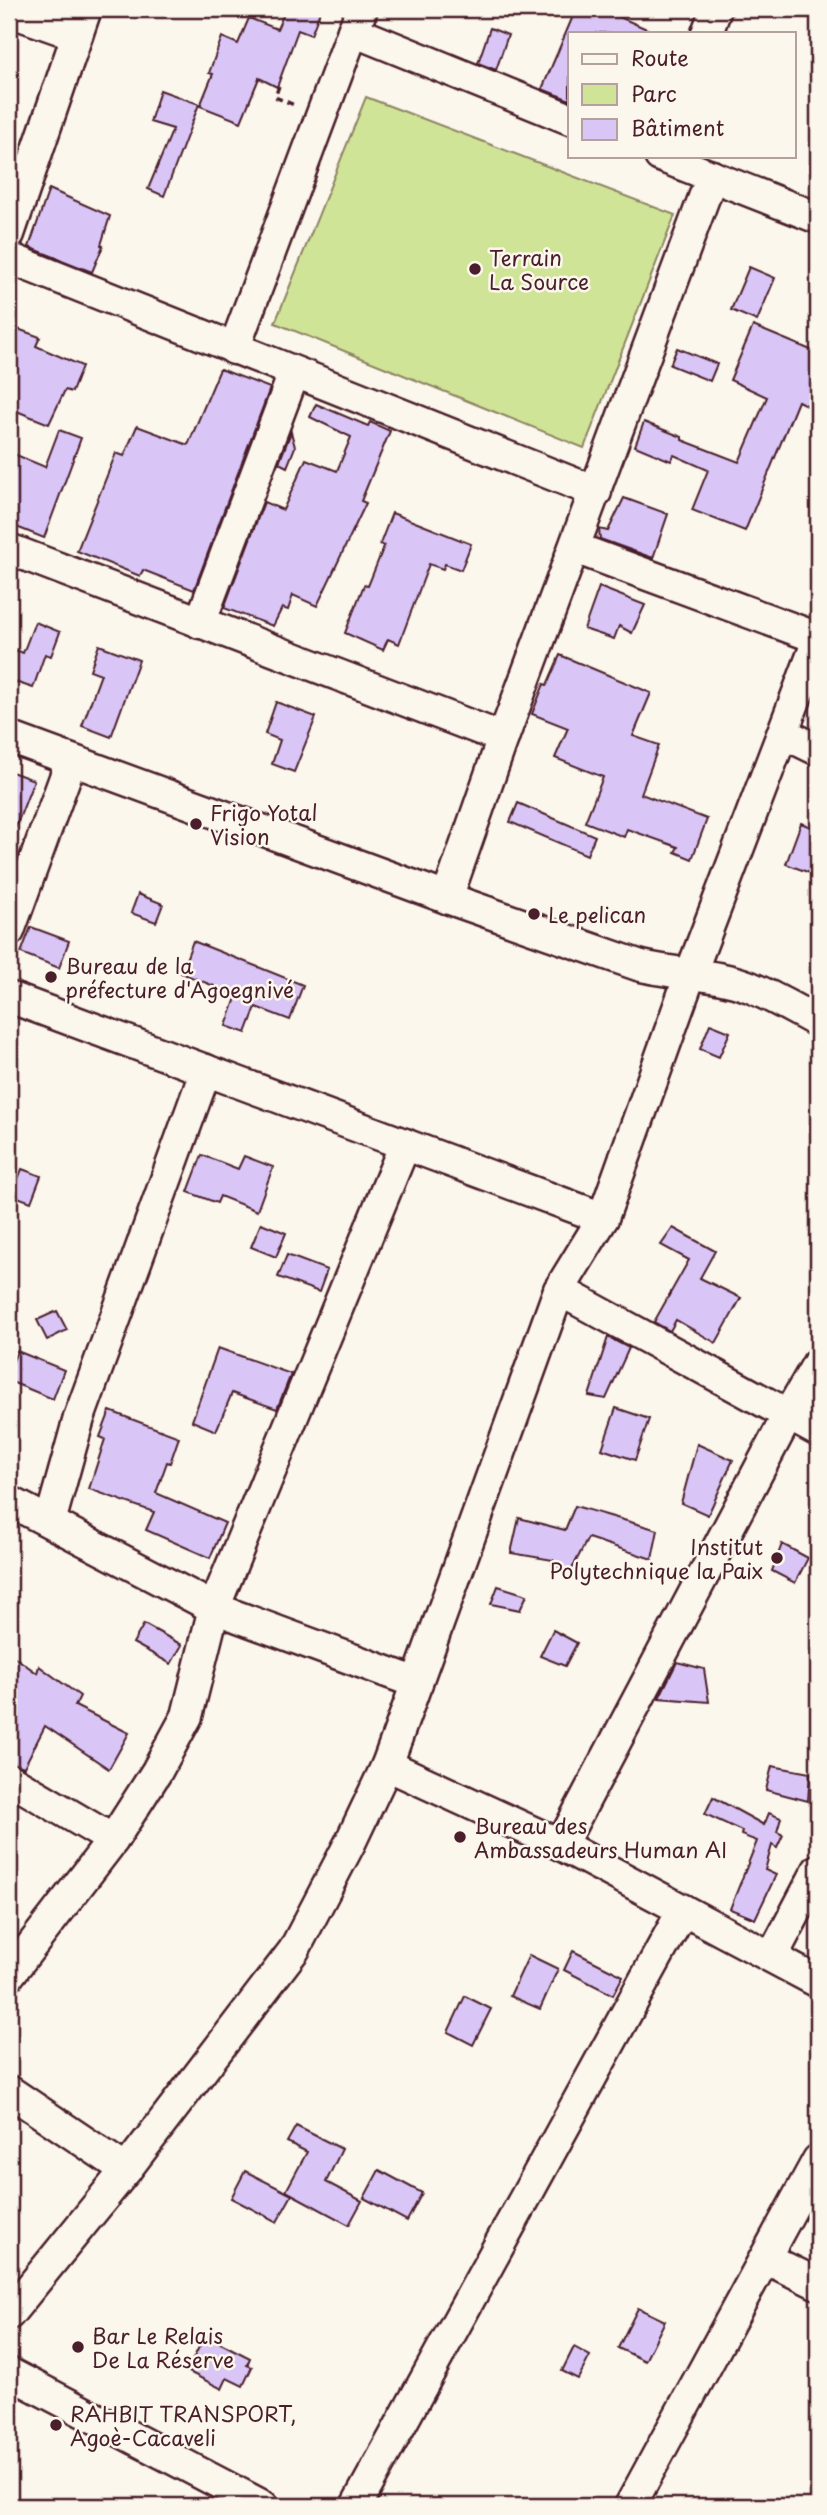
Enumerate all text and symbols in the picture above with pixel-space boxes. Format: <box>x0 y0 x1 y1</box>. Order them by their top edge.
legend <box>568 32 796 158</box>
text: Route <box>631 41 689 73</box>
text: Parc <box>631 77 677 109</box>
text: Bâtiment <box>631 111 724 143</box>
place label: Terrain La Source <box>489 241 589 297</box>
marker: Terrain La Source <box>467 261 483 277</box>
place label: Frigo Yotal Vision <box>210 796 317 852</box>
marker: Frigo Yotal Vision <box>188 816 204 832</box>
place label: Le pelican <box>548 898 646 930</box>
marker: Le pelican <box>526 906 542 922</box>
place label: Bureau de la préfecture d'Agoegnivé <box>65 949 294 1005</box>
marker: Bureau de la préfecture d'Agoegnivé <box>43 969 59 985</box>
place label: Institut Polytechnique la Paix <box>549 1530 763 1586</box>
marker: Institut Polytechnique la Paix <box>769 1550 785 1566</box>
place label: Bureau des Ambassadeurs Human AI <box>474 1809 727 1865</box>
marker: Bureau des Ambassadeurs Human AI <box>452 1829 468 1845</box>
place label: Bar Le Relais De La Réserve <box>92 2319 234 2375</box>
marker: Bar Le Relais De La Réserve <box>70 2339 86 2355</box>
place label: RAHBIT TRANSPORT, Agoè-Cacaveli <box>70 2397 296 2453</box>
marker: RAHBIT TRANSPORT, Agoè-Cacaveli <box>48 2417 64 2433</box>

